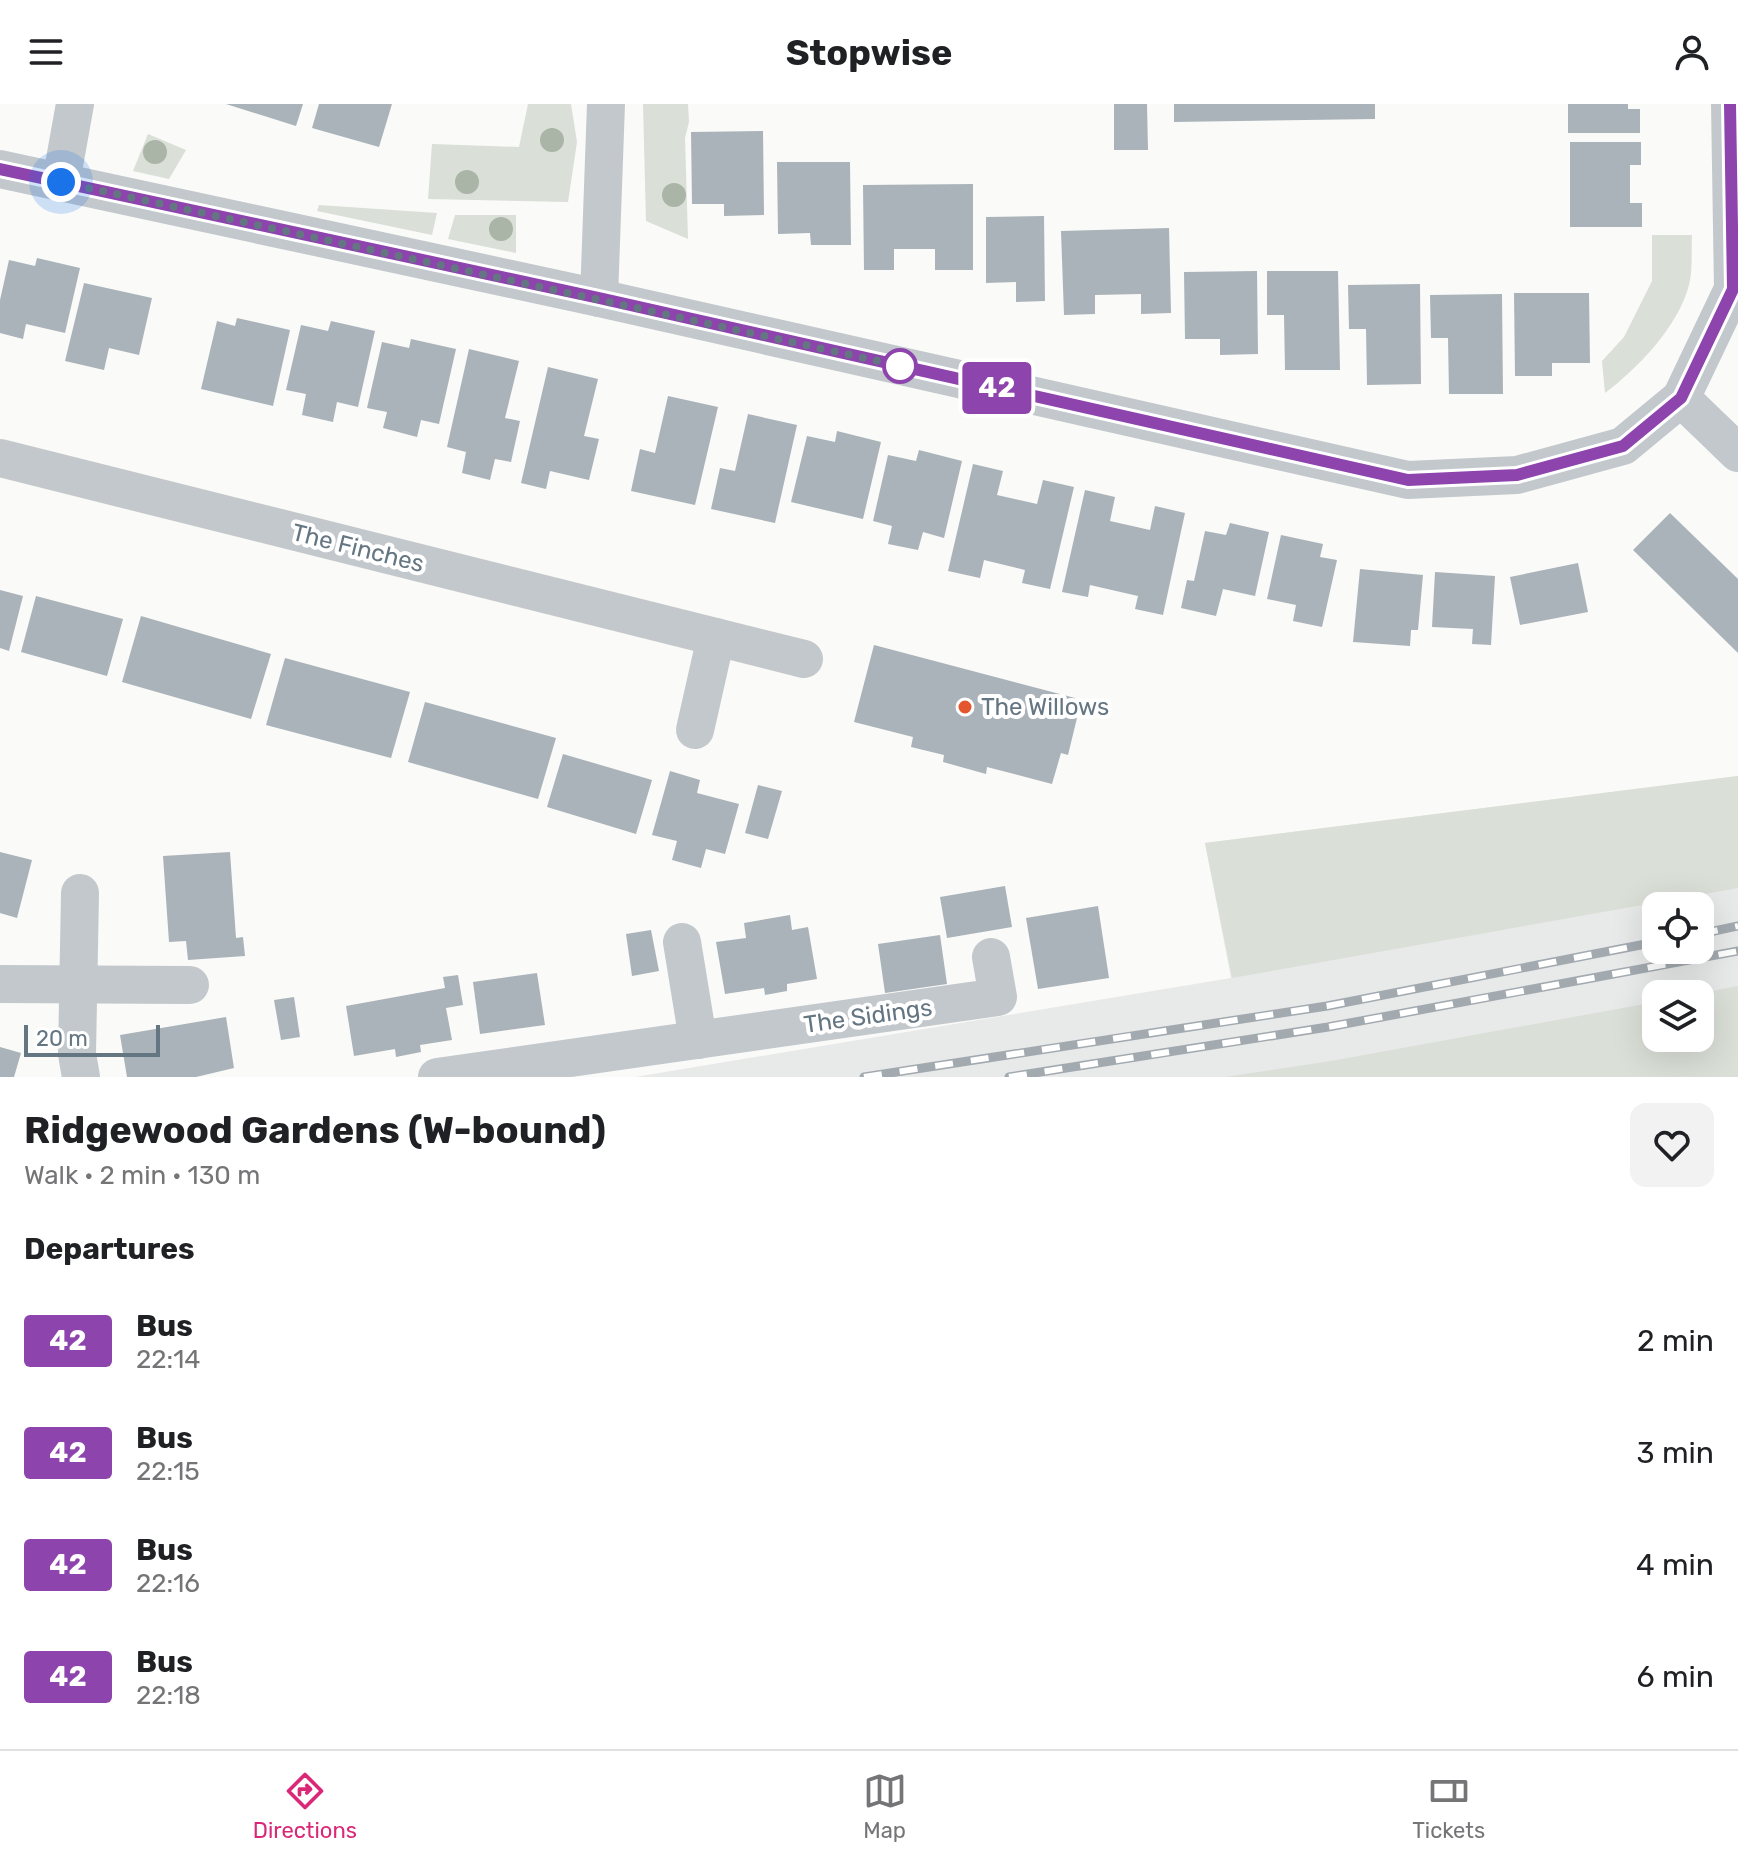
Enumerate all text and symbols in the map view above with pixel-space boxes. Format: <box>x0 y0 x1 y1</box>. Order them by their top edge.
icon: menu <box>24 30 68 74</box>
icon: person <box>1670 30 1714 74</box>
text: Stopwise <box>786 31 952 74</box>
your location <box>41 162 81 202</box>
unlabelled marker <box>883 349 917 383</box>
line badge: 42 <box>961 362 1033 414</box>
text: 42 <box>978 371 1016 404</box>
street label: The Finches <box>289 518 427 578</box>
place label: The Willows <box>981 693 1109 721</box>
marker: The Willows <box>956 698 974 716</box>
map controls <box>1642 892 1714 1052</box>
button: locate <box>1642 892 1714 964</box>
button: layers <box>1642 980 1714 1052</box>
street label: The Sidings <box>802 993 934 1039</box>
scale bar <box>24 1021 160 1057</box>
text: 20 m <box>36 1025 88 1052</box>
button: heart <box>1630 1103 1714 1187</box>
text: Ridgewood Gardens (W-bound) <box>24 1107 606 1153</box>
text: Walk · 2 min · 130 m <box>24 1160 260 1191</box>
text: Departures <box>24 1231 195 1267</box>
text: Bus <box>136 1308 193 1344</box>
text: 2 min <box>1637 1323 1714 1359</box>
text: 42 <box>49 1324 87 1357</box>
text: 22:14 <box>136 1344 200 1375</box>
text: Bus <box>136 1420 193 1456</box>
text: 3 min <box>1637 1435 1714 1471</box>
text: 42 <box>49 1436 87 1469</box>
text: 22:15 <box>136 1456 200 1487</box>
text: Bus <box>136 1532 193 1568</box>
text: 4 min <box>1636 1547 1714 1583</box>
text: 42 <box>49 1548 87 1581</box>
text: 22:16 <box>136 1568 200 1599</box>
text: Bus <box>136 1644 193 1680</box>
text: 6 min <box>1636 1659 1714 1695</box>
text: 42 <box>49 1660 87 1693</box>
text: 22:18 <box>136 1680 201 1711</box>
tab: Directions <box>253 1769 357 1844</box>
tab: Map <box>863 1769 907 1844</box>
tab: Tickets <box>1412 1769 1485 1844</box>

